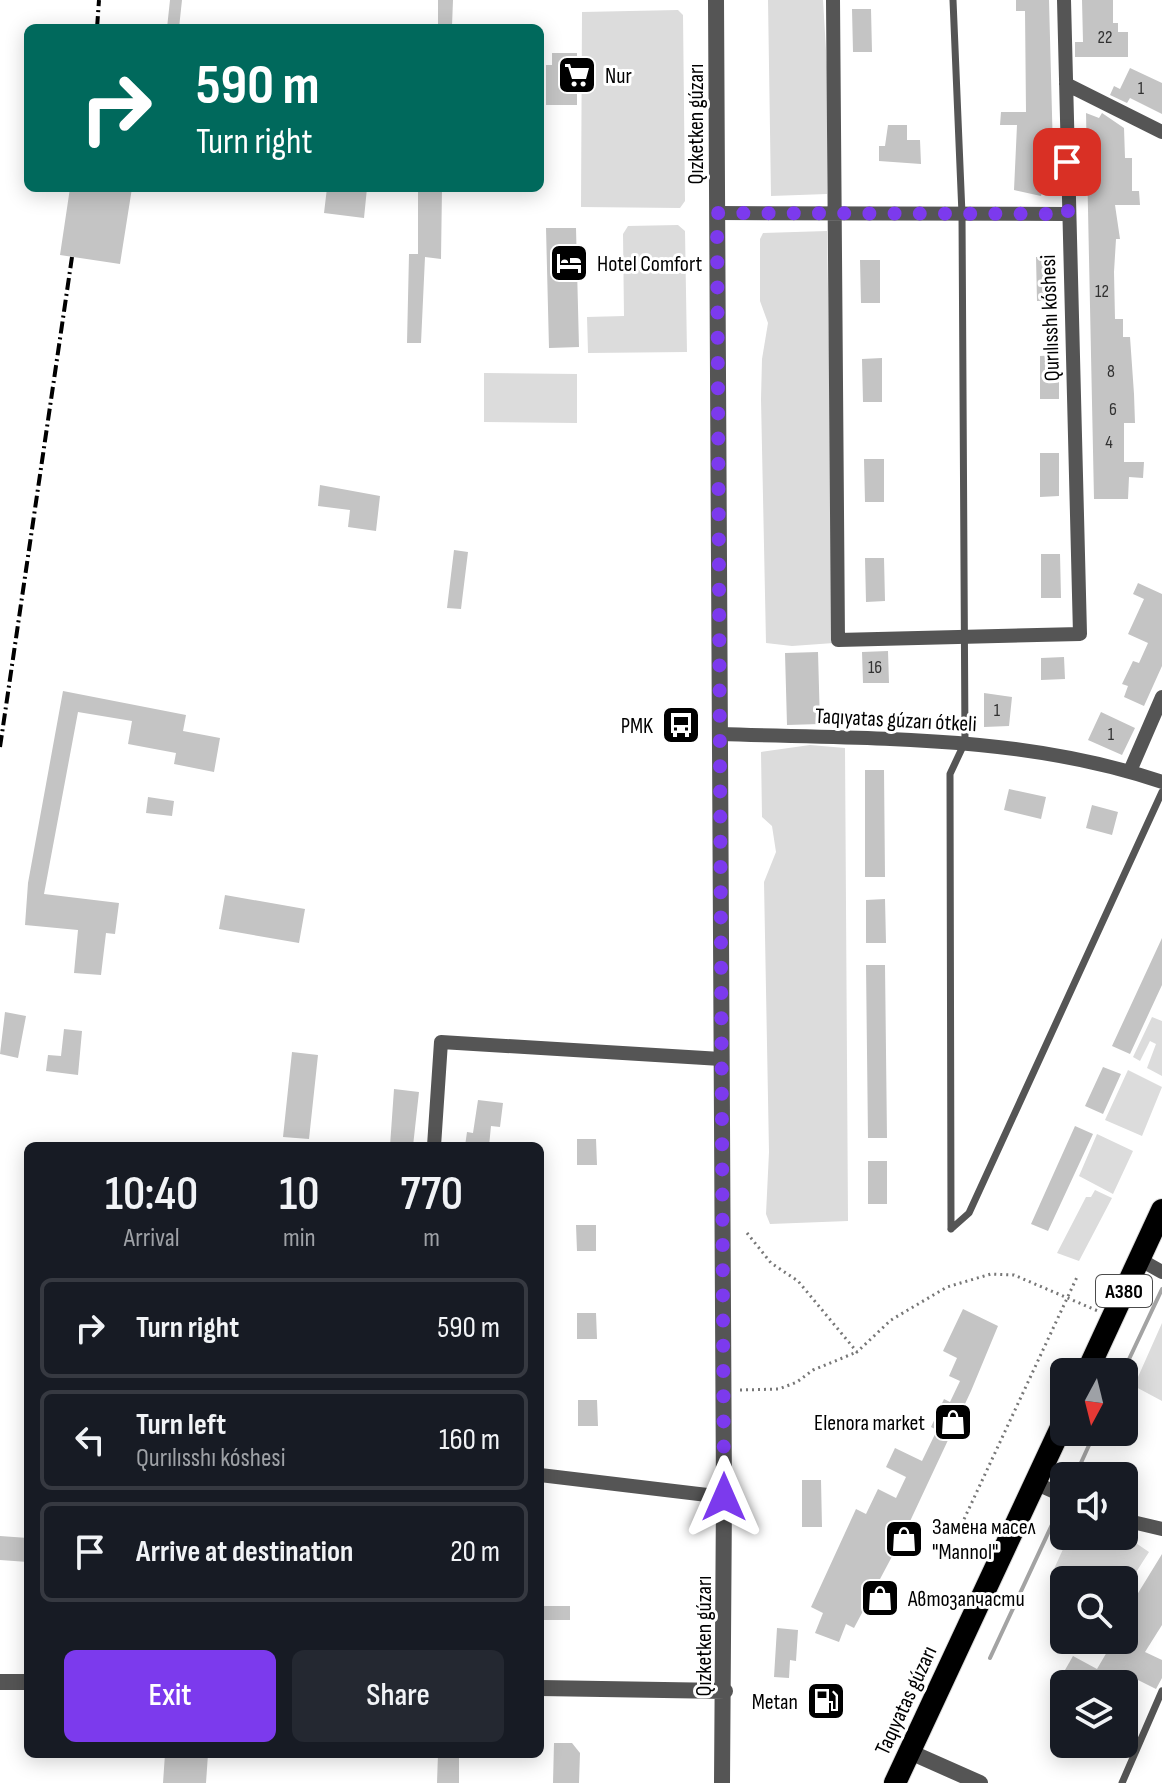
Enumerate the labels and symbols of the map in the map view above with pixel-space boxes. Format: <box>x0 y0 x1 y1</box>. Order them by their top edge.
house number: 22 <box>1098 27 1112 48</box>
supermarket icon: Nur <box>556 54 598 96</box>
place label: Nur <box>605 63 632 90</box>
street label: Qızketken gúzarı <box>683 64 710 184</box>
house number: 1 <box>1138 78 1145 99</box>
pin <box>1033 128 1101 196</box>
hotel icon: Hotel Comfort <box>548 242 590 284</box>
place label: Hotel Comfort <box>597 251 703 278</box>
street label: Qurılısshı kóshesi <box>1035 254 1066 382</box>
house number: 12 <box>1095 281 1109 302</box>
house number: 8 <box>1107 361 1115 382</box>
house number: 6 <box>1109 399 1117 420</box>
house number: 4 <box>1105 432 1113 453</box>
house number: 16 <box>868 657 882 678</box>
house number: 1 <box>994 700 1001 721</box>
street label: Taqıyatas gúzarı ótkeli <box>814 703 977 738</box>
bus stop icon: PMK <box>660 704 702 746</box>
place label: PMK <box>621 713 653 740</box>
house number: 1 <box>1108 724 1115 745</box>
road number: A380 <box>1096 1275 1152 1307</box>
north arrow <box>1050 1358 1138 1446</box>
shop icon: Elenora market <box>932 1401 974 1443</box>
place label: Elenora market <box>814 1410 925 1437</box>
position arrow <box>682 1455 766 1539</box>
place label: Замена масел "Mannol" <box>932 1514 1036 1566</box>
shop icon: Замена масел "Mannol" <box>883 1518 925 1560</box>
street label: Qızketken gúzarı <box>691 1576 718 1696</box>
shop icon: Автозапчасти <box>859 1577 901 1619</box>
place label: Автозапчасти <box>907 1586 1025 1613</box>
street label: Taqıyatas gúzarı <box>869 1642 943 1759</box>
fuel station icon: Metan <box>805 1680 847 1722</box>
place label: Metan <box>752 1689 798 1716</box>

